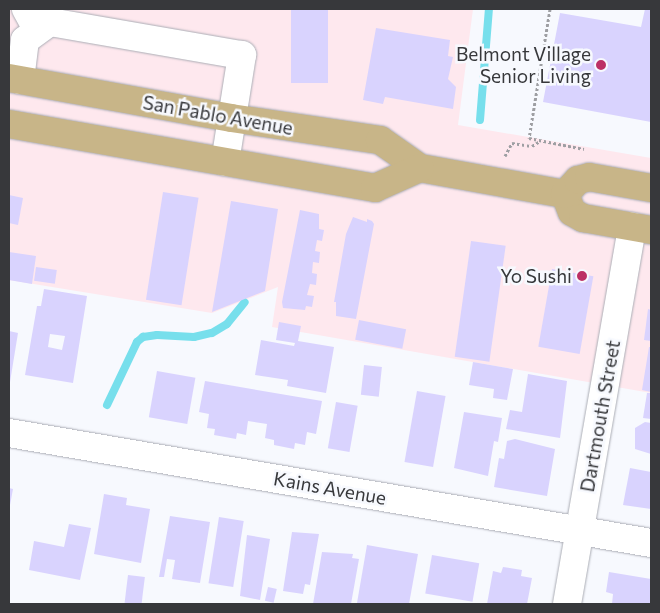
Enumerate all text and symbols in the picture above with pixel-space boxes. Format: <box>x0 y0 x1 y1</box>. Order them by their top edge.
place label: Belmont Village Senior Living <box>456 43 591 87</box>
marker: Belmont Village Senior Living <box>595 59 607 71</box>
street label: San Pablo Avenue <box>141 91 295 139</box>
place label: Yo Sushi <box>500 265 572 287</box>
marker: Yo Sushi <box>576 270 588 282</box>
street label: Dartmouth Street <box>575 338 625 494</box>
street label: Kains Avenue <box>272 467 388 509</box>

